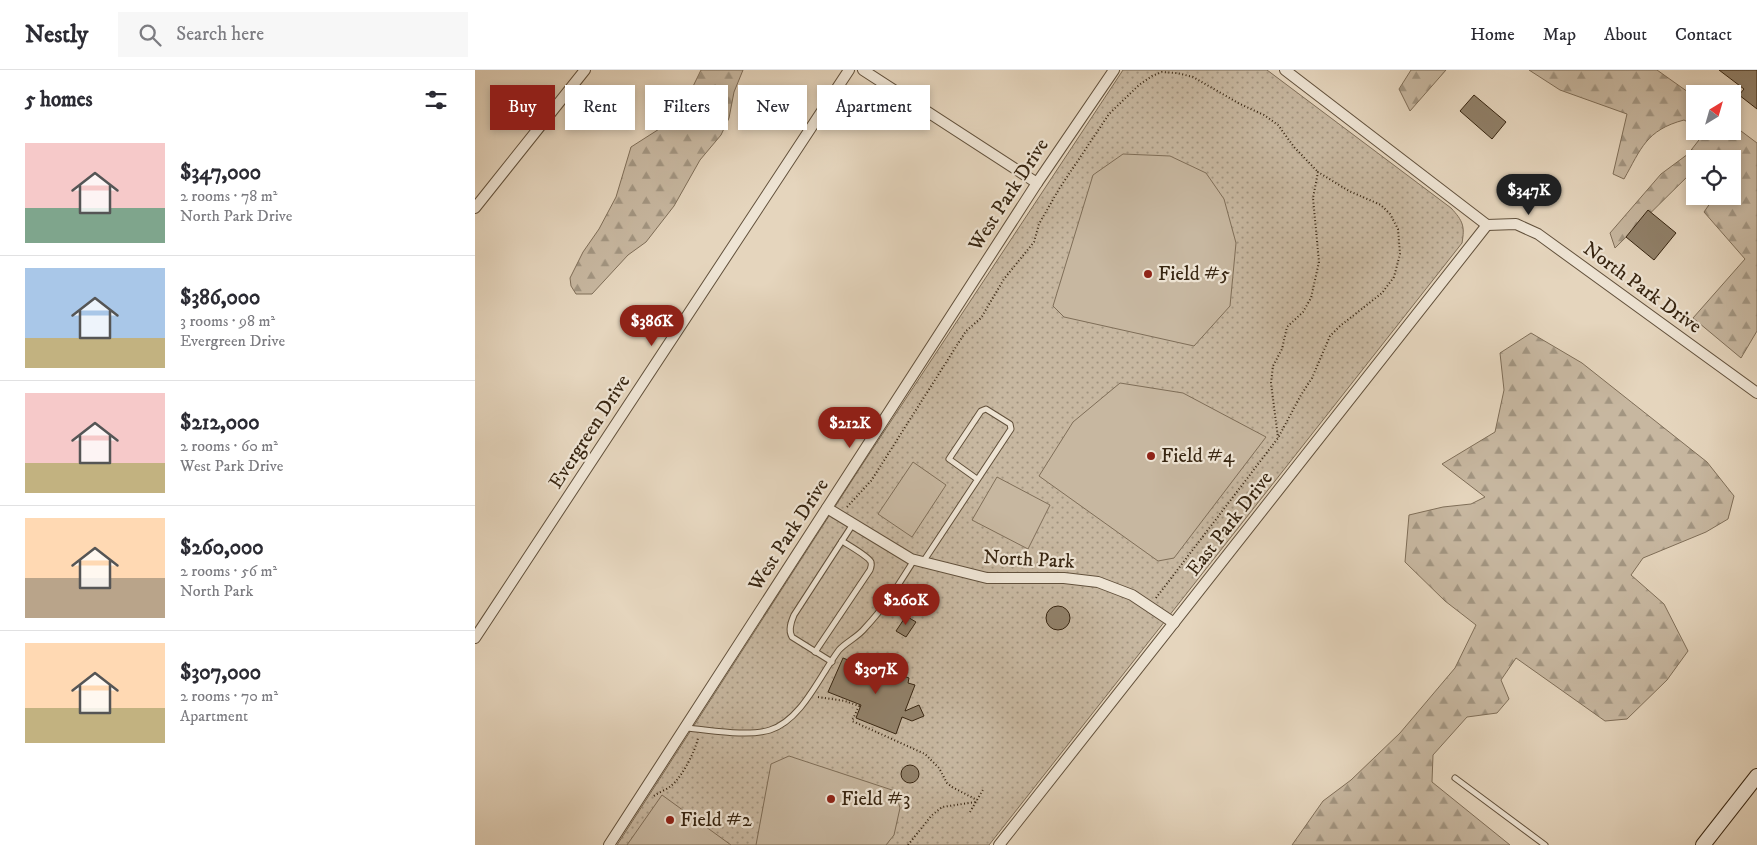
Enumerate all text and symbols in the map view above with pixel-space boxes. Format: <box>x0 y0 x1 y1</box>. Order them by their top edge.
search box <box>118 12 468 57</box>
text: Nestly <box>25 20 88 50</box>
icon: search <box>136 21 164 49</box>
text: Search here <box>176 23 264 46</box>
text: Home <box>1470 24 1515 46</box>
text: Map <box>1543 24 1576 46</box>
text: About <box>1604 24 1647 46</box>
text: Contact <box>1675 24 1732 46</box>
chip: Buy <box>490 85 555 130</box>
chip: Rent <box>565 85 635 130</box>
chip: Filters <box>645 85 728 130</box>
chip: New <box>738 85 807 130</box>
chip: Apartment <box>817 85 930 130</box>
north arrow <box>1686 85 1741 140</box>
map controls <box>1686 85 1741 205</box>
icon: filters <box>422 86 450 114</box>
text: 5 homes <box>25 87 93 113</box>
street label: West Park Drive <box>963 134 1055 257</box>
button: locate <box>1686 150 1741 205</box>
text: $347,000 <box>180 160 261 186</box>
icon: home <box>65 163 125 223</box>
pin: $347K <box>1494 174 1564 216</box>
text: $347K <box>1507 180 1551 200</box>
text: 2 rooms · 78 m² <box>180 186 277 206</box>
text: North Park Drive <box>180 206 292 226</box>
street label: North Park Drive <box>1578 237 1706 339</box>
place label: Field #5 <box>1158 262 1230 287</box>
marker: Field #5 <box>1142 268 1154 280</box>
text: $386,000 <box>180 285 260 311</box>
icon: home <box>65 288 125 348</box>
pin: $386K <box>617 304 687 347</box>
text: 3 rooms · 98 m² <box>180 311 275 331</box>
text: $386K <box>631 311 673 331</box>
text: Evergreen Drive <box>180 331 285 351</box>
street label: Evergreen Drive <box>544 370 636 494</box>
pin: $212K <box>815 406 885 449</box>
text: $212,000 <box>180 410 260 436</box>
icon: home <box>65 413 125 473</box>
text: $212K <box>829 413 871 433</box>
text: 2 rooms · 60 m² <box>180 436 278 456</box>
place label: Field #4 <box>1161 444 1235 469</box>
marker: Field #4 <box>1145 450 1157 462</box>
text: West Park Drive <box>180 456 283 476</box>
street label: East Park Drive <box>1181 467 1279 581</box>
street label: West Park Drive <box>743 474 835 597</box>
text: $260,000 <box>180 535 264 561</box>
icon: home <box>65 538 125 598</box>
street label: North Park <box>983 545 1076 575</box>
text: 2 rooms · 56 m² <box>180 561 277 581</box>
text: North Park <box>180 581 253 601</box>
pin: $260K <box>871 584 941 626</box>
text: $260K <box>884 590 928 610</box>
pin: $307K <box>841 652 911 695</box>
text: $307K <box>855 659 897 679</box>
text: $307,000 <box>180 660 261 686</box>
icon: home <box>65 663 125 723</box>
text: 2 rooms · 70 m² <box>180 686 278 706</box>
text: Apartment <box>180 706 248 726</box>
place label: Field #3 <box>841 787 910 812</box>
marker: Field #3 <box>825 793 837 805</box>
place label: Field #2 <box>680 808 752 833</box>
marker: Field #2 <box>664 814 676 826</box>

